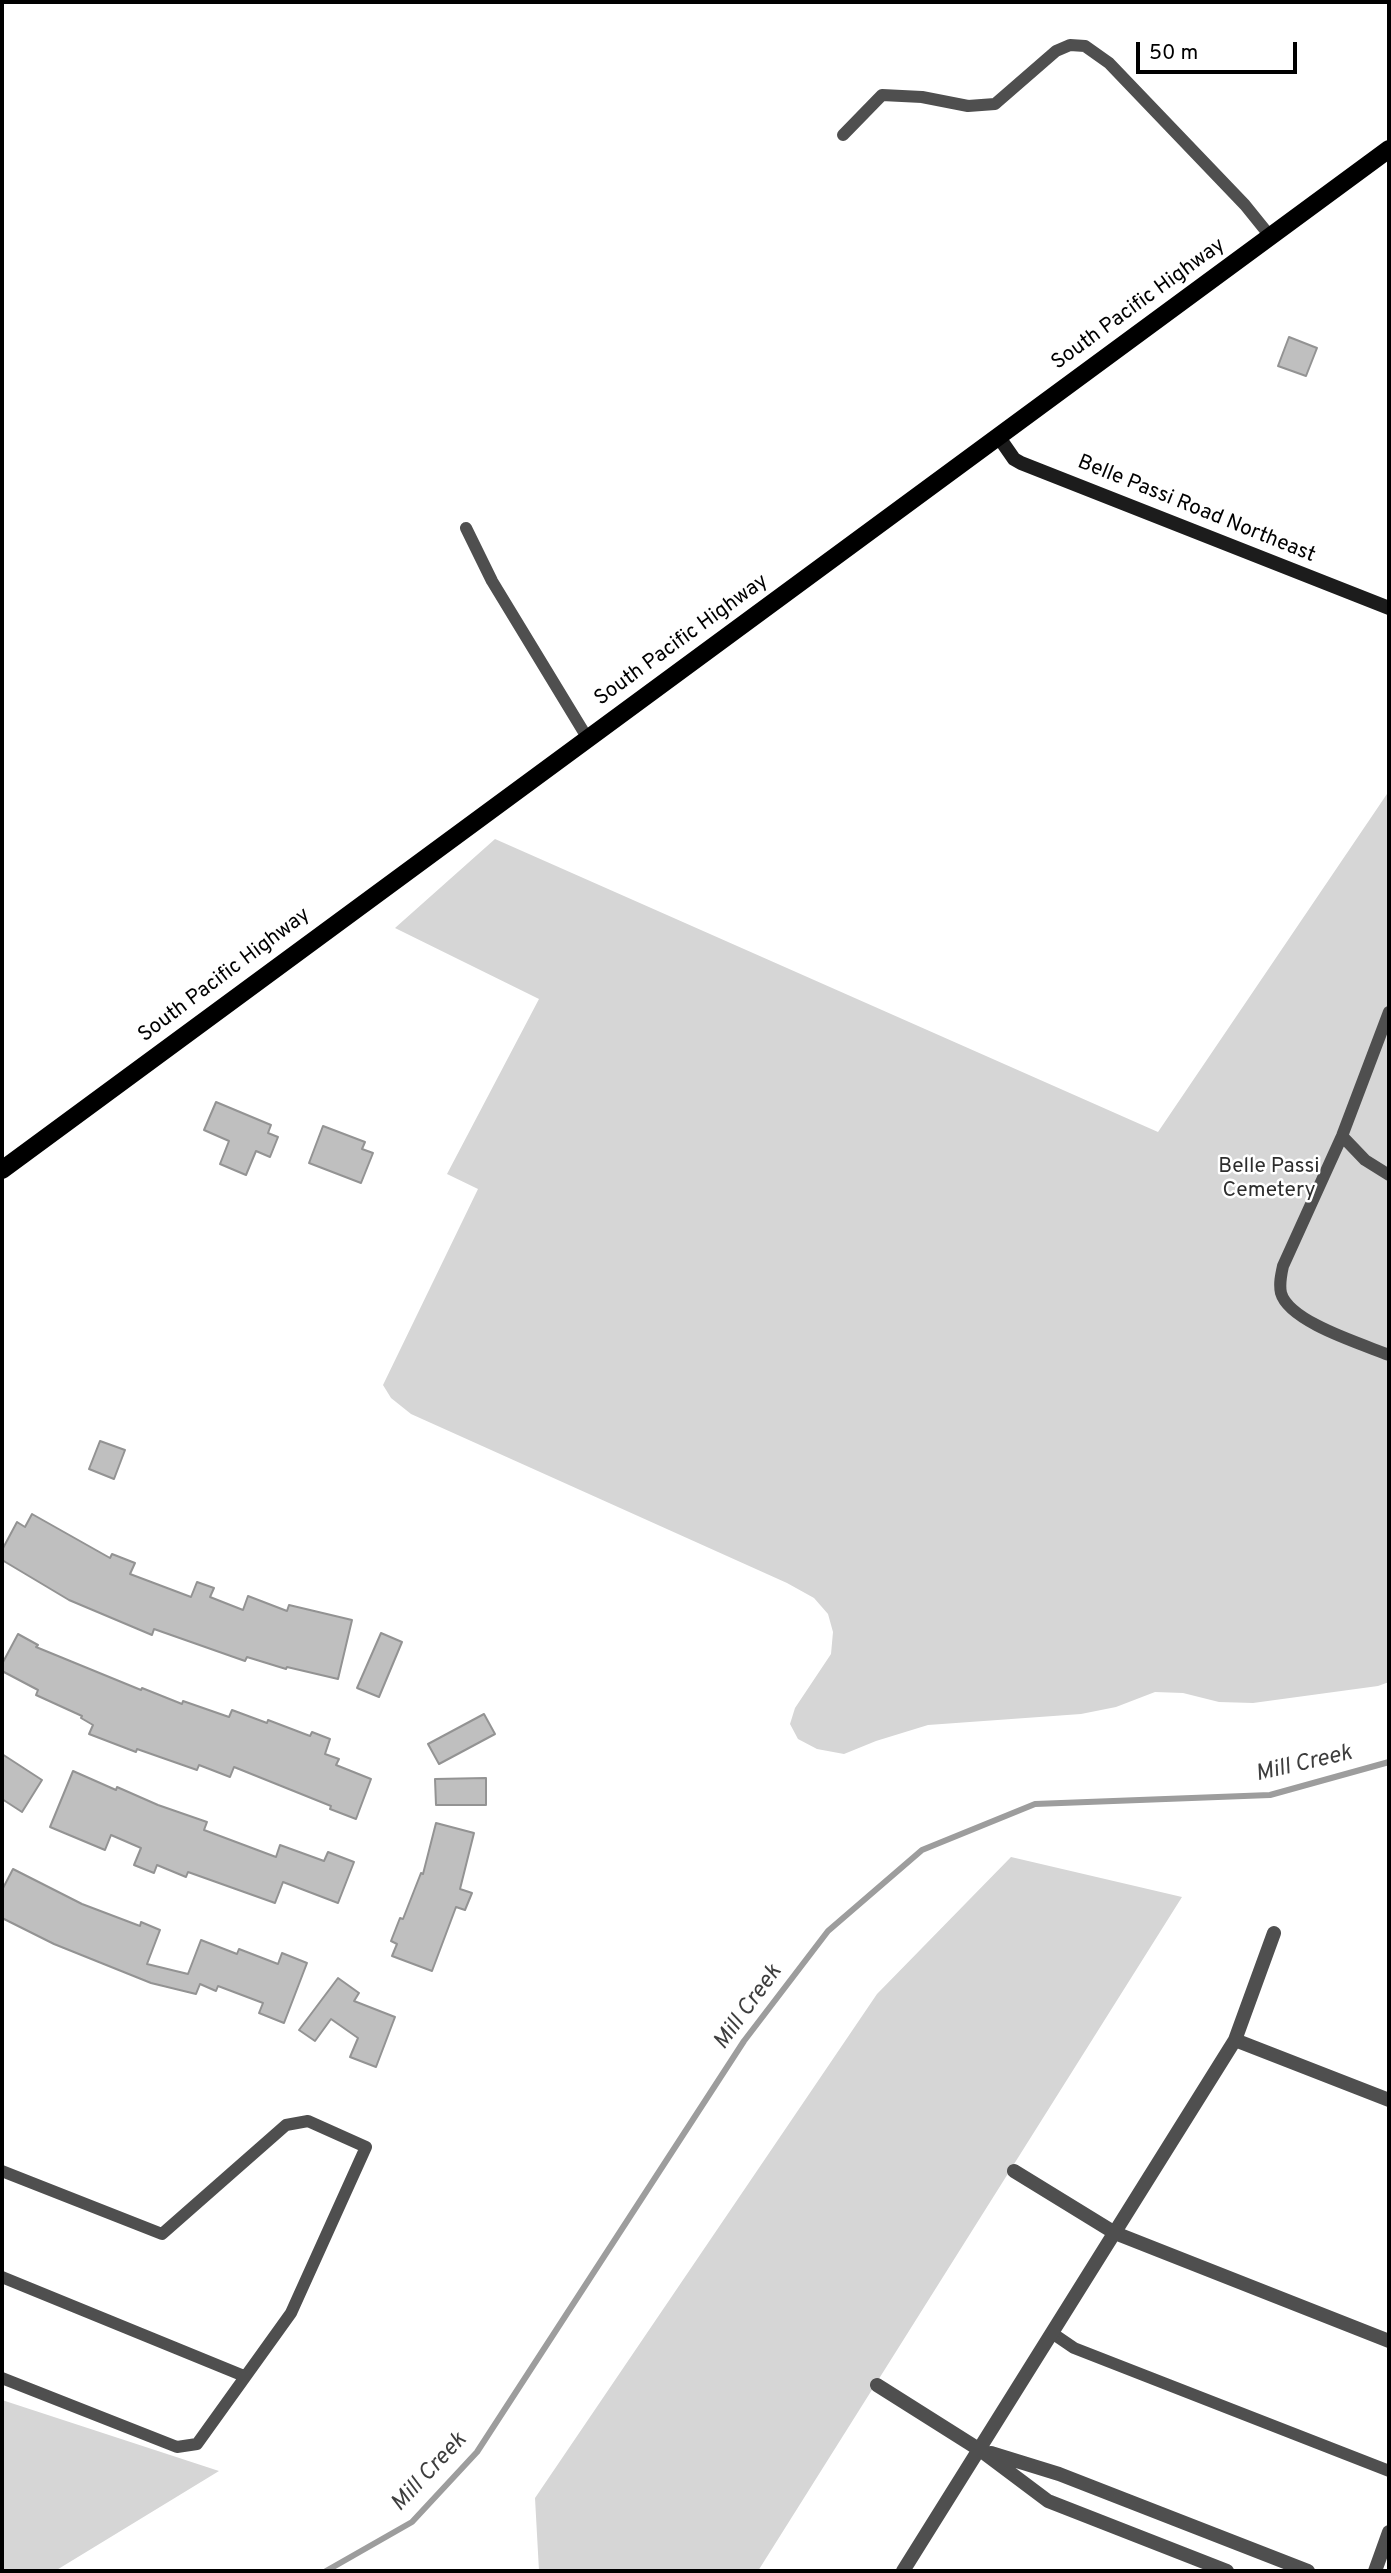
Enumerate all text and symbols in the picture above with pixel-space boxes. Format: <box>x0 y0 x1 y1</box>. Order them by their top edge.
scale bar <box>1139 28 1300 72</box>
text: 50 m <box>1149 40 1198 67</box>
street label: South Pacific Highway <box>1047 234 1231 376</box>
street label: Belle Passi Road Northeast <box>1073 451 1319 569</box>
street label: South Pacific Highway <box>590 570 774 712</box>
street label: South Pacific Highway <box>134 903 316 1049</box>
park label: Belle Passi Cemetery <box>1218 1155 1320 1205</box>
water label: Mill Creek <box>1253 1741 1355 1789</box>
water label: Mill Creek <box>709 1960 789 2056</box>
water label: Mill Creek <box>386 2428 474 2518</box>

